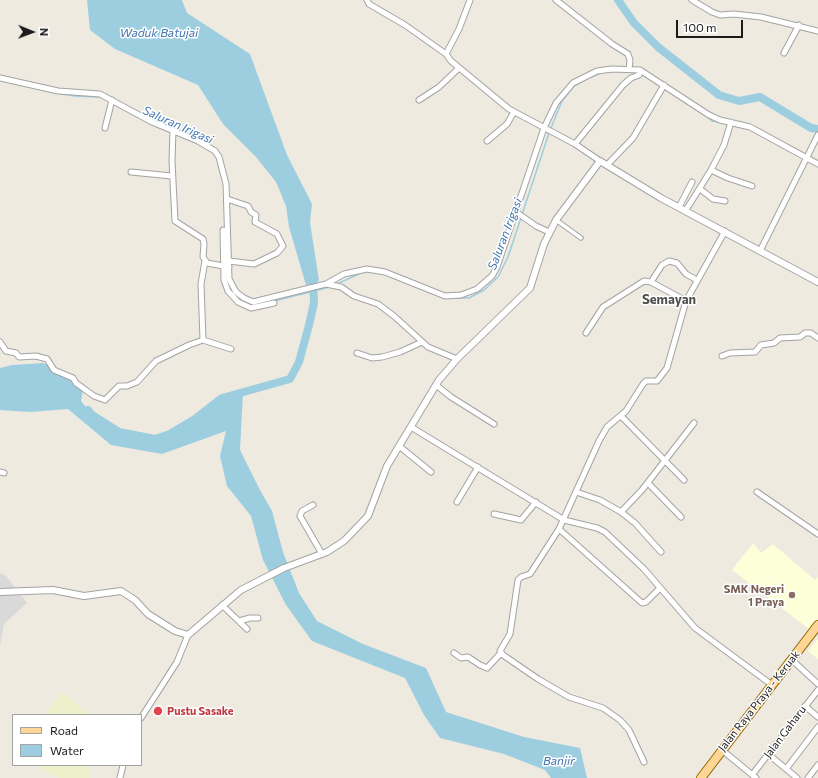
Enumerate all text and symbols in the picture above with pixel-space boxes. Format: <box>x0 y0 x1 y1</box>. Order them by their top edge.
north arrow <box>12 12 52 52</box>
scale bar <box>678 12 745 38</box>
text: 100 m <box>683 20 717 34</box>
water label: Waduk Batujai <box>120 26 198 40</box>
text: N <box>38 28 51 36</box>
water label: Saluran Irigasi <box>141 103 215 147</box>
water label: Saluran Irigasi <box>485 196 525 272</box>
district label: Semayan <box>642 292 696 308</box>
place label: SMK Negeri 1 Praya <box>724 582 784 608</box>
marker: SMK Negeri 1 Praya <box>787 590 797 600</box>
street label: Jalan Raya Praya - Keruak <box>716 648 802 754</box>
street label: Jalan Gaharu <box>761 703 809 761</box>
place label: Pustu Sasake <box>167 704 234 718</box>
marker: Pustu Sasake <box>152 705 164 717</box>
legend <box>12 714 142 766</box>
text: Road <box>50 723 78 737</box>
text: Water <box>50 743 84 757</box>
water label: Banjir <box>543 754 575 768</box>

